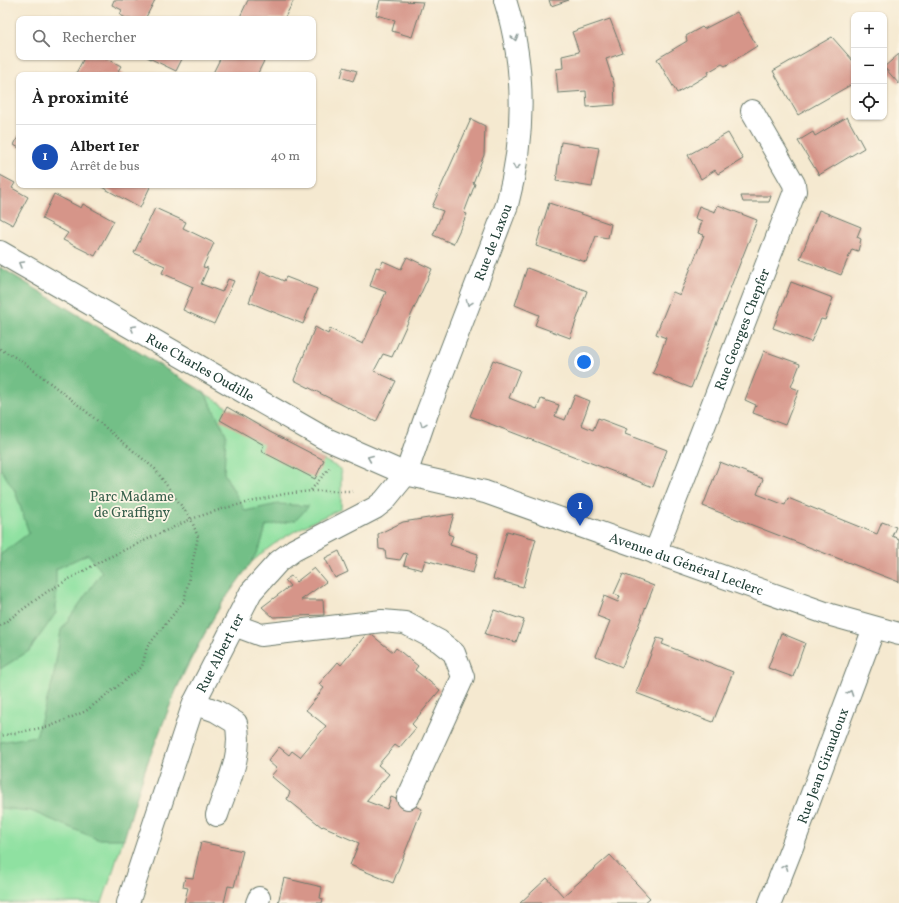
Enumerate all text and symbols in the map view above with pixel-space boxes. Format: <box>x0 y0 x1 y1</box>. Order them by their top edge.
map controls <box>851 12 887 120</box>
button: + <box>851 12 887 48</box>
search box <box>16 16 316 60</box>
icon: search <box>30 27 52 49</box>
text: Rechercher <box>62 28 136 49</box>
one-way arrow <box>510 35 518 41</box>
button: − <box>851 48 887 84</box>
button: locate <box>851 84 887 120</box>
text: À proximité <box>32 87 129 110</box>
text: Albert 1er <box>70 137 139 158</box>
text: 1 <box>42 148 48 166</box>
text: 40 m <box>271 148 300 166</box>
text: Arrêt de bus <box>70 158 139 176</box>
one-way arrow <box>513 164 521 170</box>
street label: Rue de Laxou <box>471 201 518 284</box>
one-way arrow <box>18 261 25 268</box>
street label: Rue Georges Chepfer <box>711 266 775 393</box>
one-way arrow <box>466 299 474 306</box>
one-way arrow <box>130 326 137 333</box>
street label: Rue Charles Oudille <box>142 330 258 407</box>
your location <box>574 352 594 372</box>
one-way arrow <box>419 421 427 428</box>
one-way arrow <box>366 455 373 463</box>
park label: Parc Madame de Graffigny <box>90 488 174 523</box>
pin: 1 <box>567 493 593 526</box>
street label: Avenue du Général Leclerc <box>606 529 766 601</box>
street label: Rue Albert 1er <box>193 610 249 696</box>
one-way arrow <box>845 689 853 696</box>
street label: Rue Jean Giraudoux <box>794 706 854 827</box>
one-way arrow <box>780 864 788 871</box>

